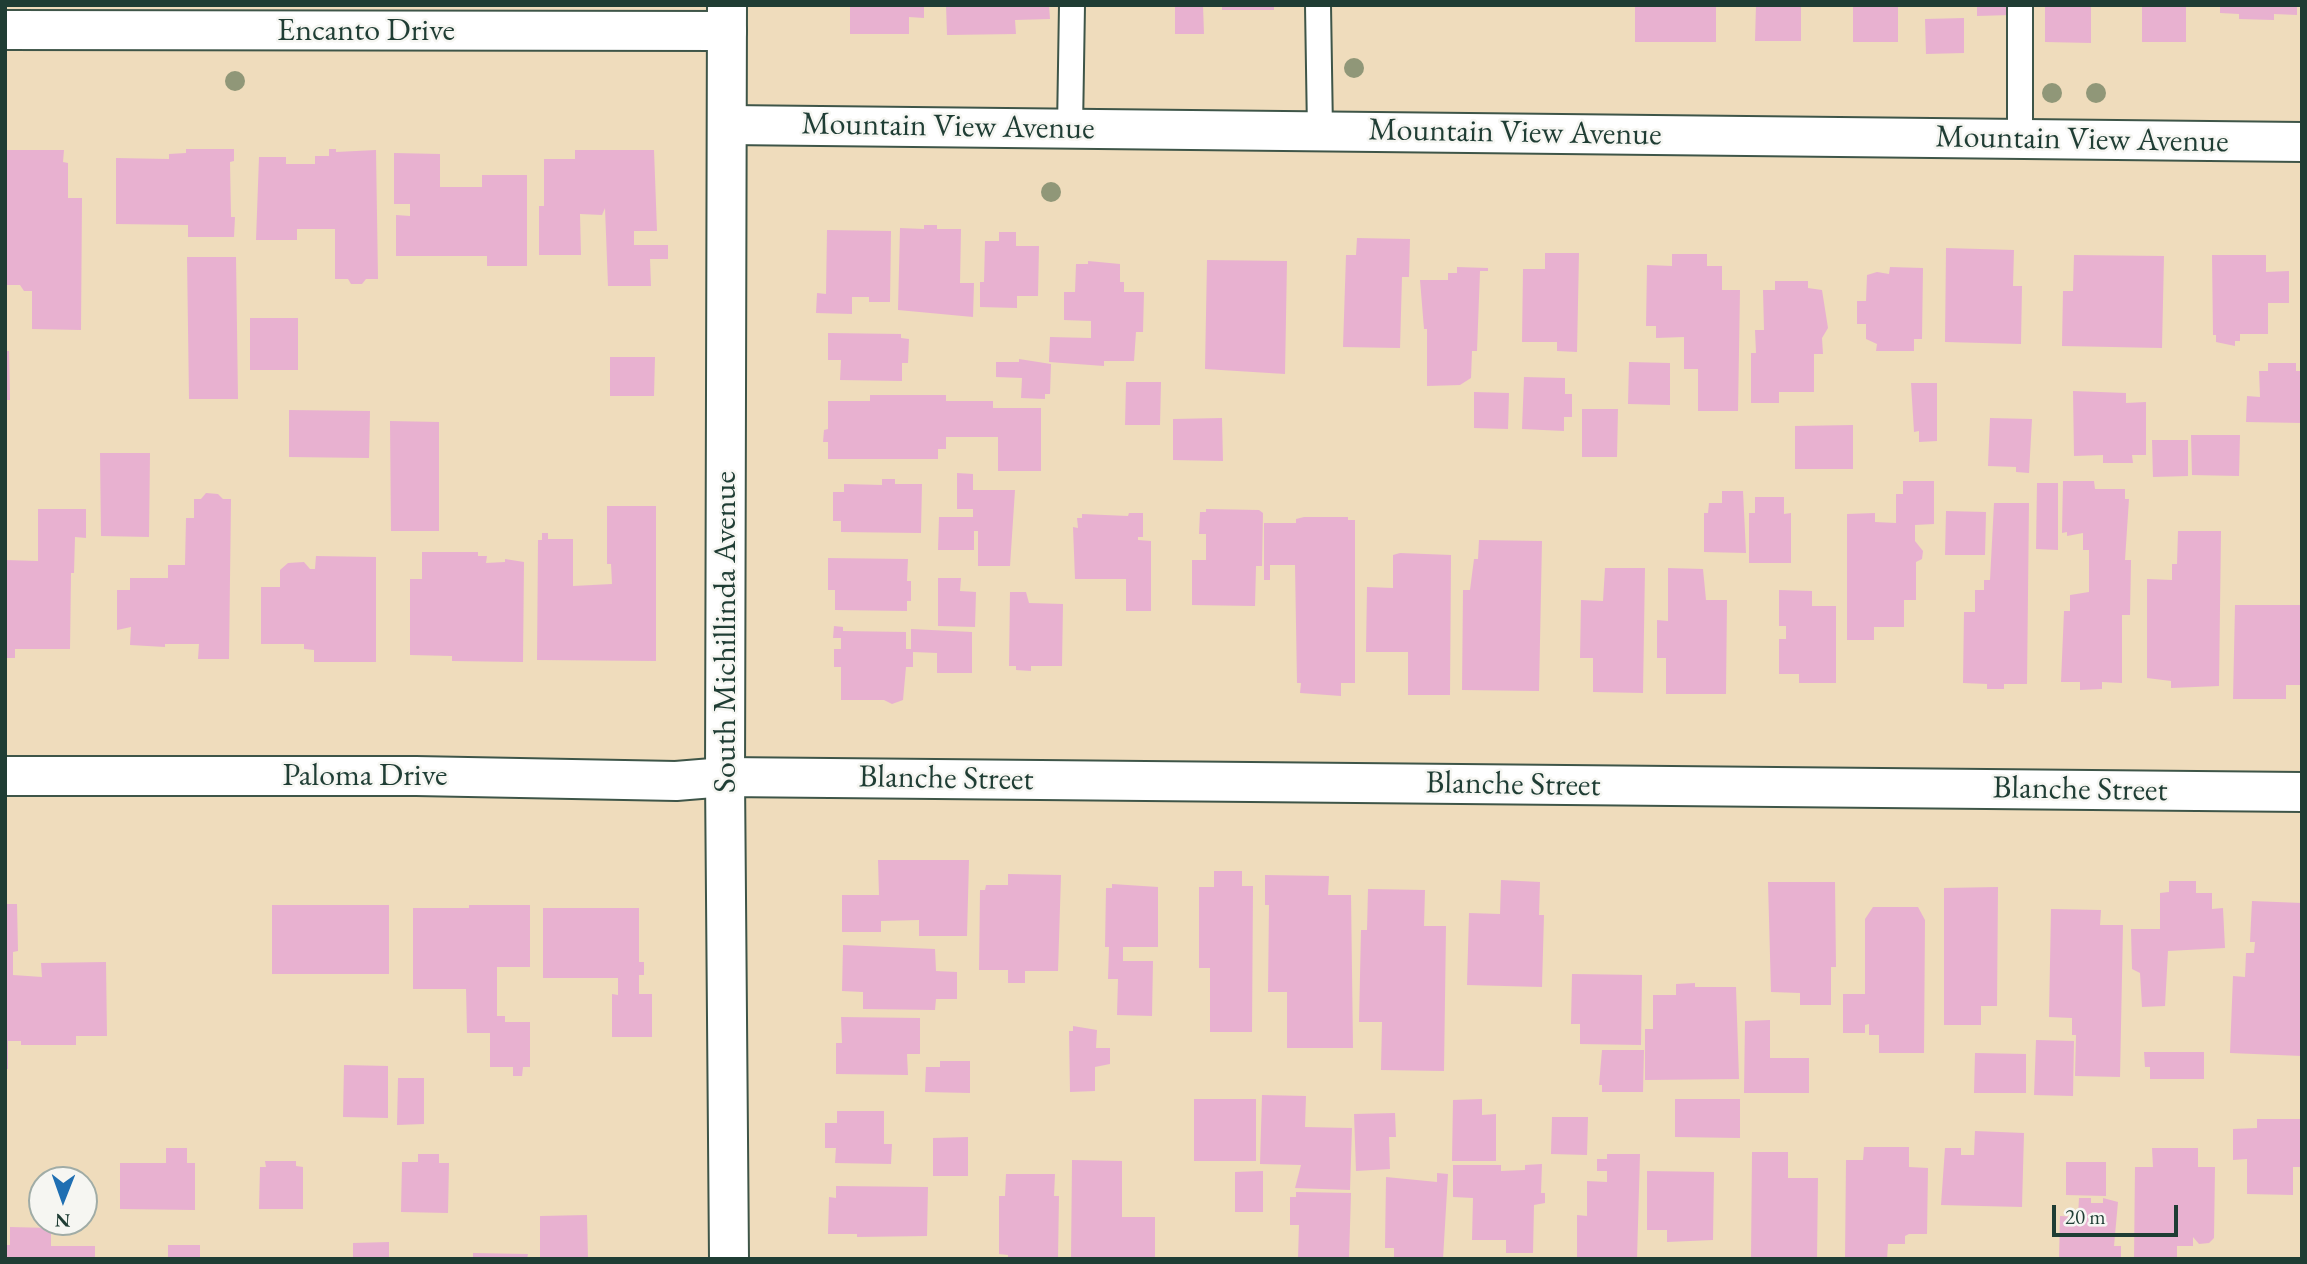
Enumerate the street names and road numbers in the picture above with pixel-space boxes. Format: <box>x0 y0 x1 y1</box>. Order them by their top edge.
street label: Encanto Drive <box>277 12 455 50</box>
street label: Mountain View Avenue <box>801 105 1095 149</box>
street label: Mountain View Avenue <box>1368 111 1662 155</box>
street label: Mountain View Avenue <box>1935 118 2229 162</box>
street label: South Michillinda Avenue <box>707 471 745 793</box>
street label: Paloma Drive <box>283 757 447 795</box>
street label: Blanche Street <box>858 758 1034 800</box>
street label: Blanche Street <box>1425 764 1601 806</box>
street label: Blanche Street <box>1992 769 2168 811</box>

